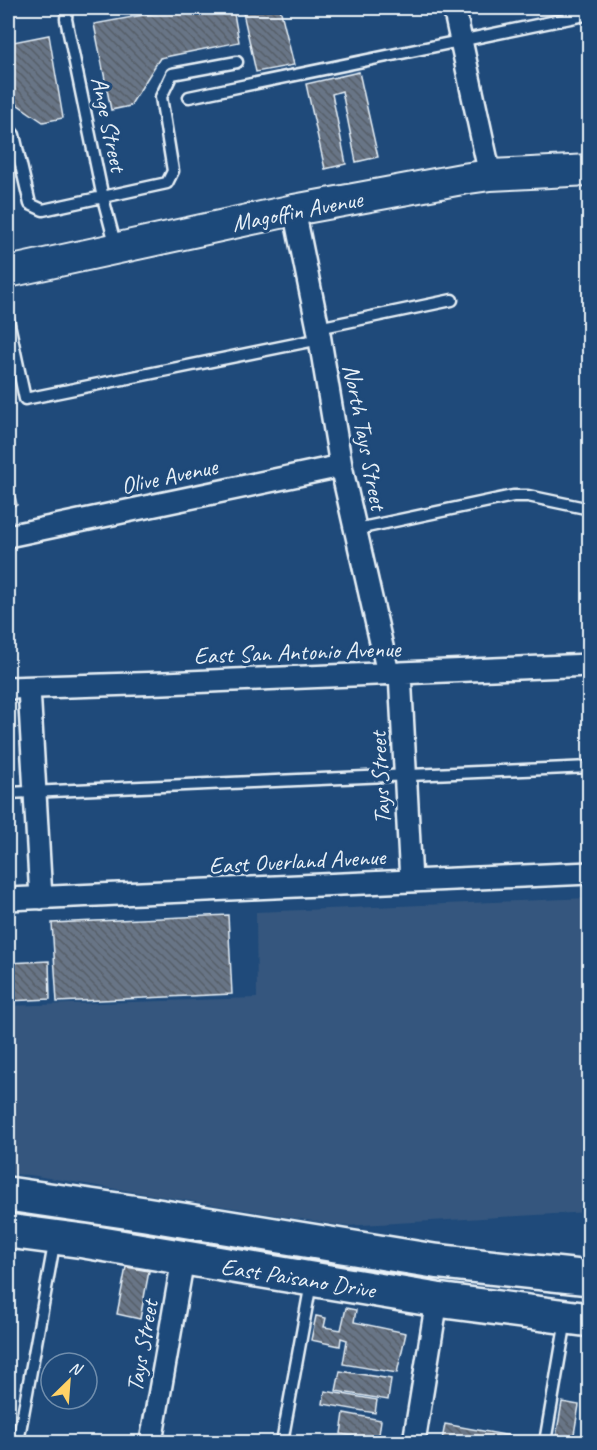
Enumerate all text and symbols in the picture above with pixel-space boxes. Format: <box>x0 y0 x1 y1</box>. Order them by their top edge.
street label: Ange Street <box>84 74 134 176</box>
street label: Magoffin Avenue <box>229 183 367 238</box>
street label: North Tays Street <box>336 362 394 514</box>
street label: Olive Avenue <box>118 451 222 501</box>
street label: East San Antonio Avenue <box>193 633 403 671</box>
street label: Tays Street <box>362 729 397 825</box>
street label: East Overland Avenue <box>208 841 388 881</box>
street label: East Paisano Drive <box>219 1251 379 1305</box>
street label: Tays Street <box>119 1296 165 1394</box>
north arrow <box>39 1351 99 1411</box>
text: N <box>66 1357 86 1381</box>

